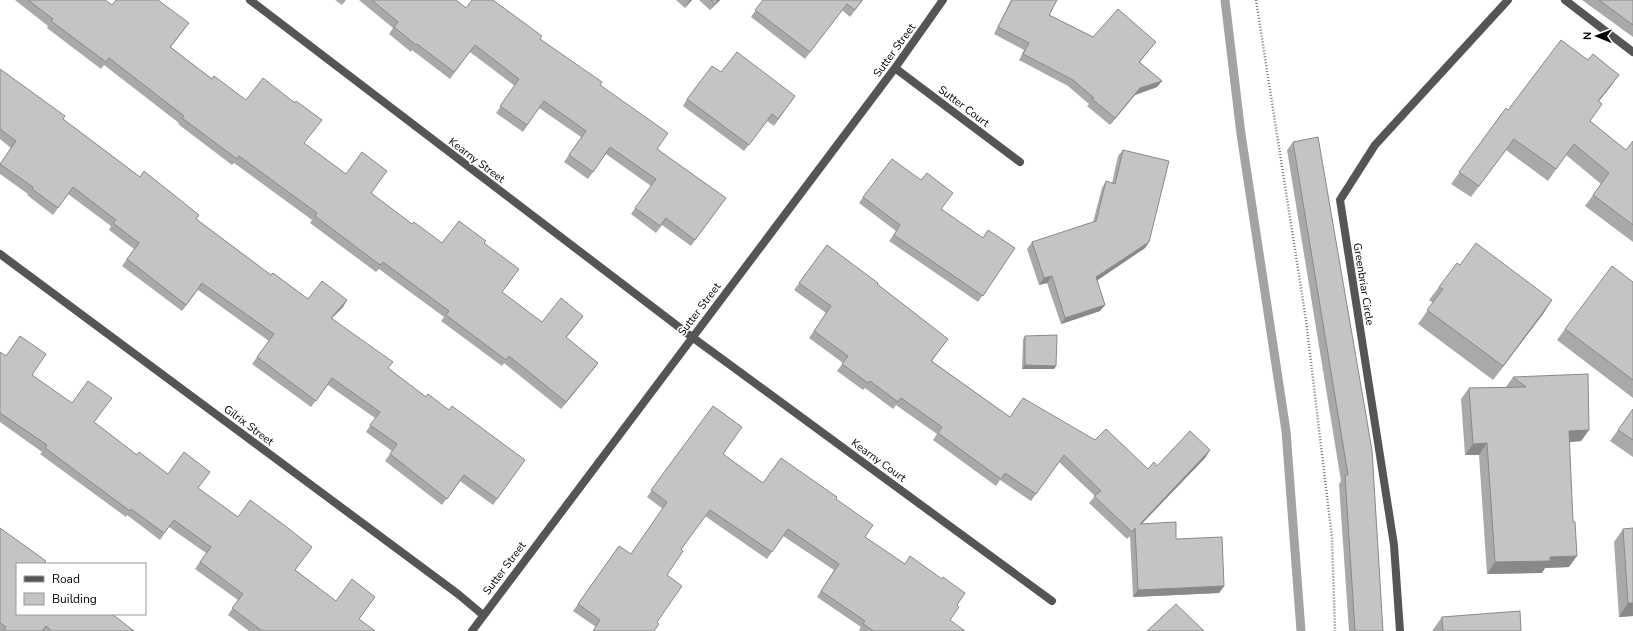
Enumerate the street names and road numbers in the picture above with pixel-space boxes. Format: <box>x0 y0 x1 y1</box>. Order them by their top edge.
street label: Sutter Street <box>870 20 919 80</box>
street label: Sutter Court <box>935 82 992 131</box>
street label: Kearny Street <box>445 134 508 187</box>
street label: Greenbriar Circle <box>1350 242 1377 327</box>
street label: Sutter Street <box>674 279 724 339</box>
street label: Gilrix Street <box>221 402 277 449</box>
street label: Kearny Court <box>848 435 909 485</box>
street label: Sutter Street <box>479 538 529 598</box>

